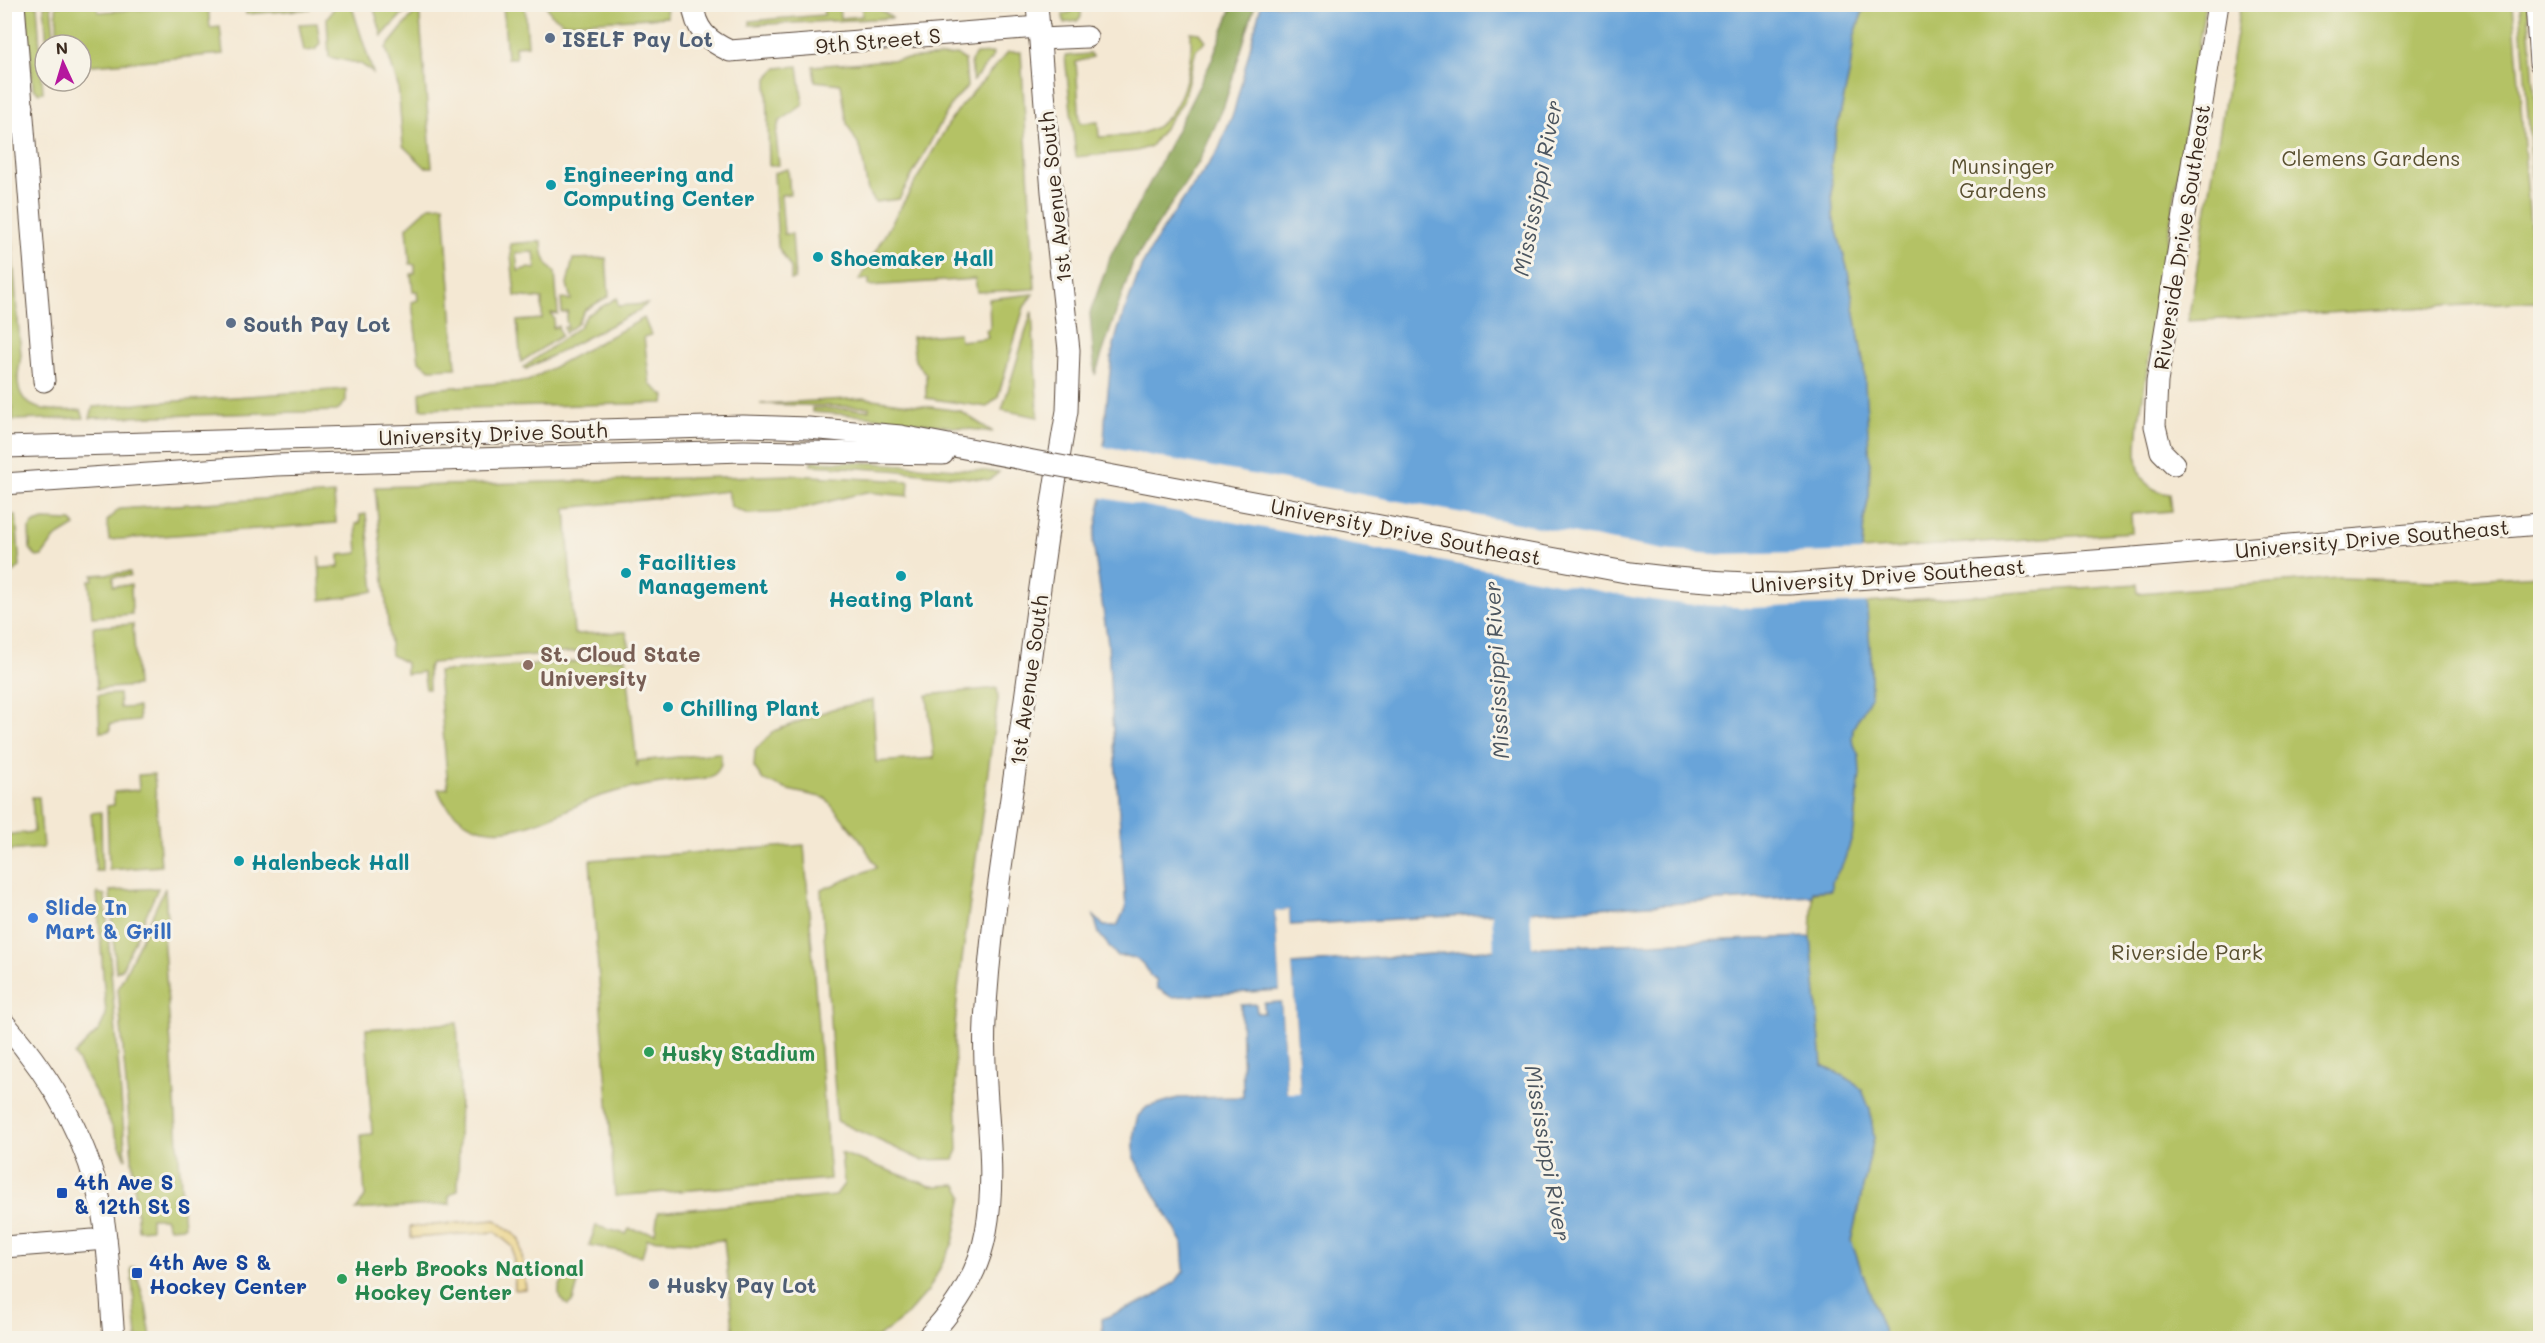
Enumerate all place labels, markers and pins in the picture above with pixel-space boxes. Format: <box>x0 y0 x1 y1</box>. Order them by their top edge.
place label: ISELF Pay Lot <box>562 25 713 53</box>
marker: ISELF Pay Lot <box>543 31 557 45</box>
place label: Engineering and Computing Center <box>563 160 755 211</box>
marker: Engineering and Computing Center <box>544 178 558 192</box>
place label: Shoemaker Hall <box>830 244 994 271</box>
marker: Shoemaker Hall <box>811 250 825 264</box>
place label: South Pay Lot <box>243 310 390 338</box>
marker: South Pay Lot <box>224 316 238 330</box>
place label: Facilities Management <box>638 548 768 599</box>
marker: Facilities Management <box>619 566 633 580</box>
marker: Heating Plant <box>894 569 908 583</box>
place label: Heating Plant <box>828 585 974 612</box>
place label: St. Cloud State University <box>540 640 701 692</box>
marker: St. Cloud State University <box>521 658 535 672</box>
place label: Chilling Plant <box>680 694 820 721</box>
marker: Chilling Plant <box>661 700 675 714</box>
place label: Halenbeck Hall <box>251 848 410 875</box>
marker: Halenbeck Hall <box>232 854 246 868</box>
place label: Slide In Mart & Grill <box>45 893 172 944</box>
marker: Slide In Mart & Grill <box>26 911 40 925</box>
place label: Husky Stadium <box>661 1039 815 1067</box>
marker: Husky Stadium <box>642 1045 656 1059</box>
place label: 4th Ave S & 12th St S <box>74 1168 191 1219</box>
marker: 4th Ave S & 12th St S <box>55 1186 69 1200</box>
place label: 4th Ave S & Hockey Center <box>149 1248 307 1300</box>
place label: Herb Brooks National Hockey Center <box>354 1254 584 1306</box>
marker: 4th Ave S & Hockey Center <box>130 1266 144 1280</box>
place label: Husky Pay Lot <box>666 1271 816 1299</box>
marker: Herb Brooks National Hockey Center <box>335 1272 349 1286</box>
marker: Husky Pay Lot <box>647 1277 661 1291</box>

